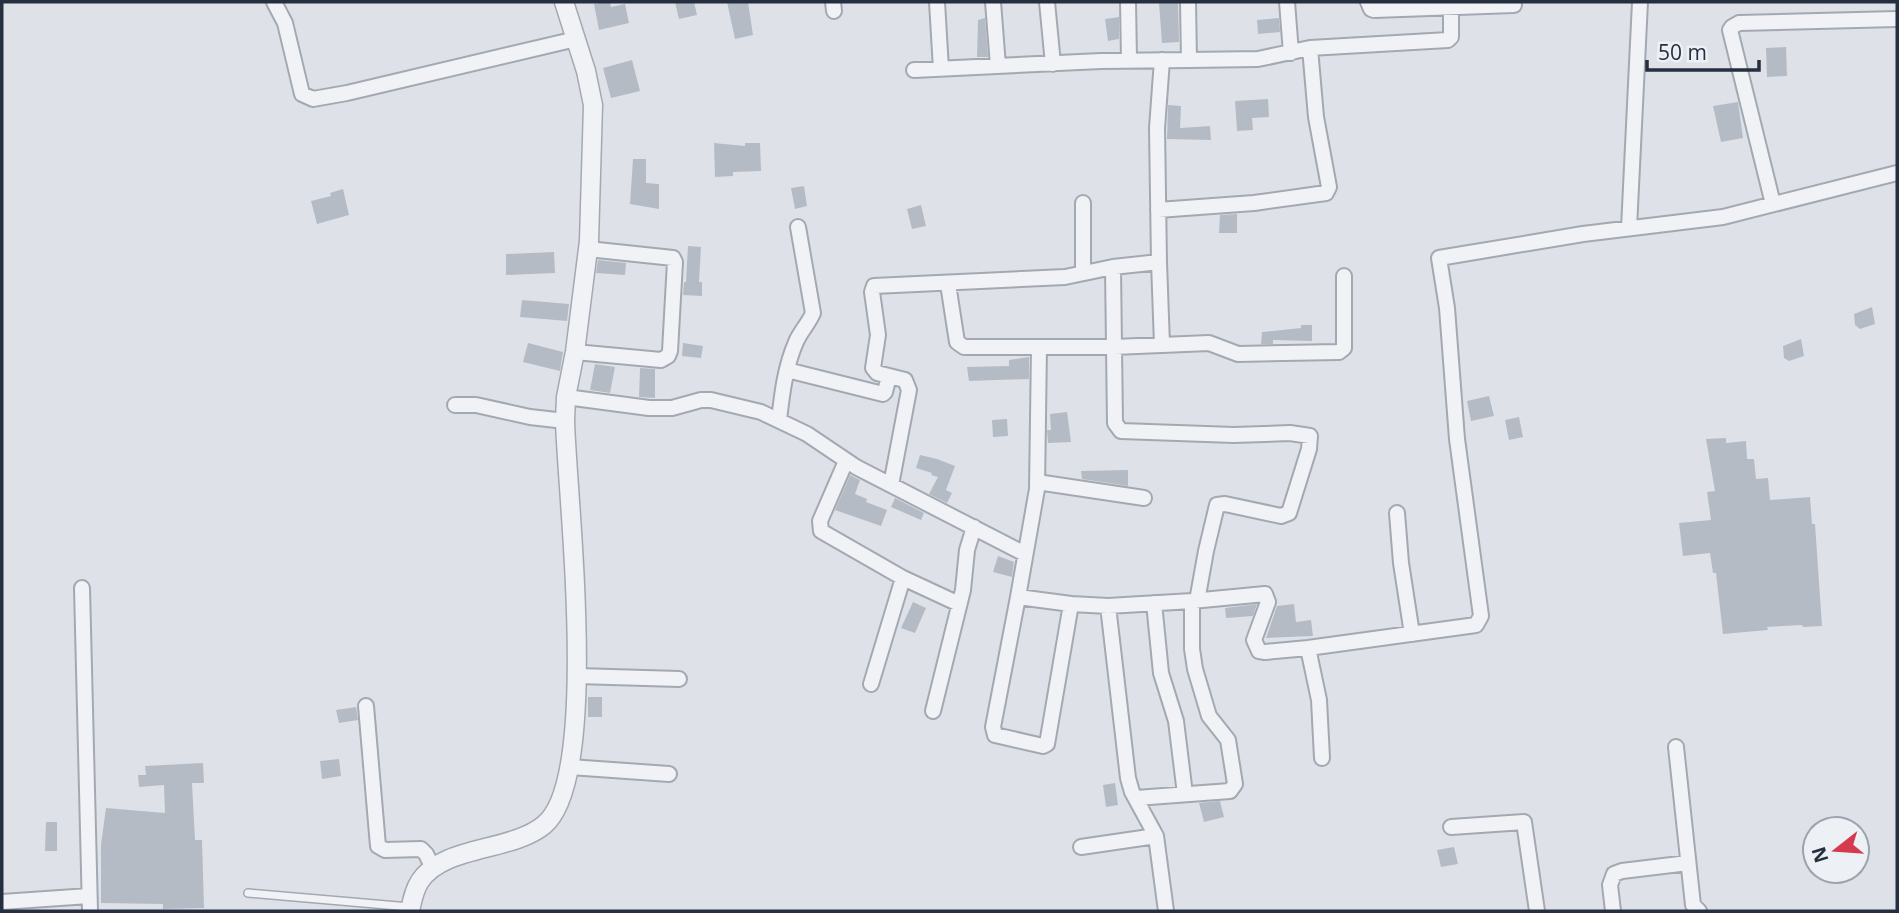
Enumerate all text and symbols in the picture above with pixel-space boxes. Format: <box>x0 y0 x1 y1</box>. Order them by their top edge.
scale bar <box>1647 28 1759 72</box>
text: 50 m <box>1658 38 1707 66</box>
north arrow <box>1801 815 1871 885</box>
text: N <box>1805 844 1834 866</box>

